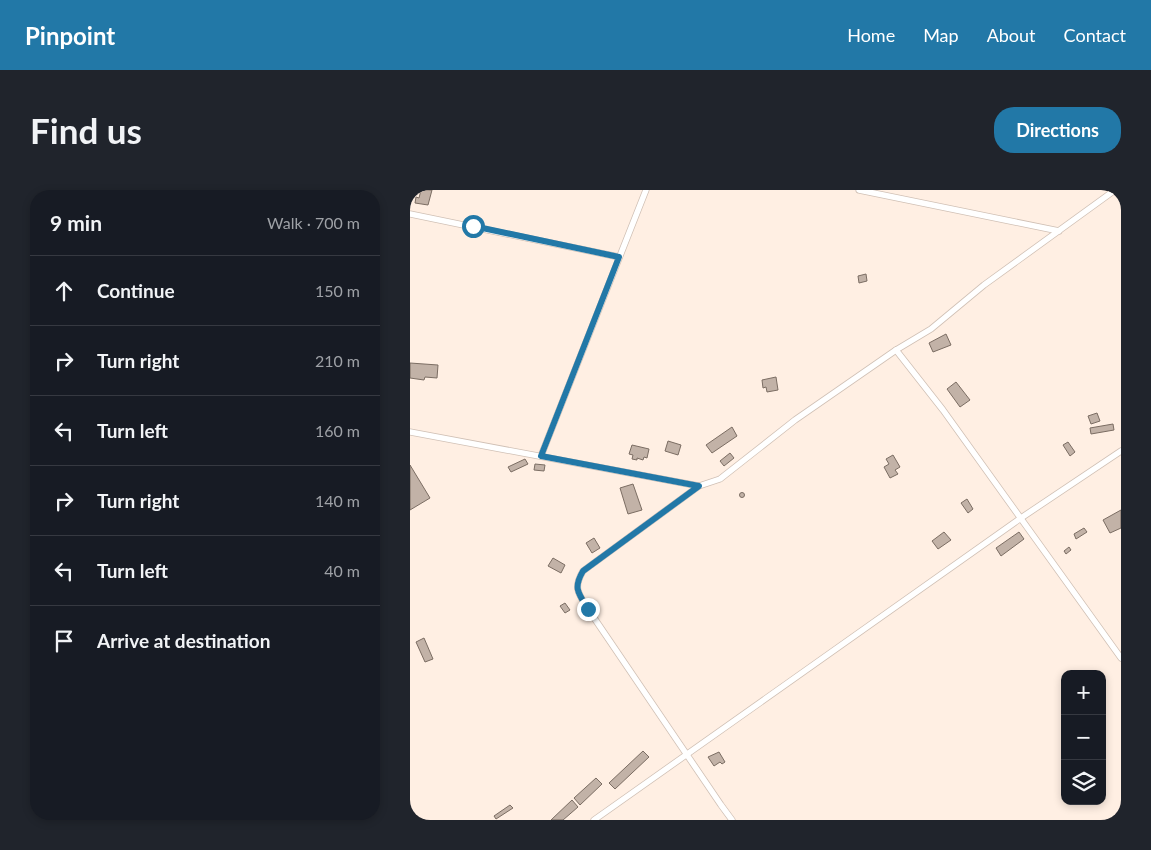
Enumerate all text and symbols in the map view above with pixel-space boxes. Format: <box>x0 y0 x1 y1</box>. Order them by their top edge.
text: Pinpoint <box>25 21 115 50</box>
text: Home <box>847 24 895 46</box>
text: Map <box>923 24 959 46</box>
text: About <box>987 24 1036 46</box>
text: Contact <box>1064 24 1126 46</box>
button: Directions <box>994 107 1121 153</box>
text: Find us <box>30 109 142 151</box>
text: 9 min <box>50 210 102 235</box>
text: Walk · 700 m <box>267 213 360 232</box>
route start <box>462 215 485 238</box>
icon: ahead <box>50 277 78 305</box>
text: Continue <box>97 279 175 302</box>
text: 150 m <box>315 281 360 300</box>
icon: right <box>50 347 78 375</box>
text: Turn right <box>97 349 179 372</box>
text: 210 m <box>315 351 360 370</box>
icon: left <box>50 417 78 445</box>
text: Turn left <box>97 419 168 442</box>
text: 160 m <box>315 421 360 440</box>
icon: right <box>50 487 78 515</box>
text: Turn right <box>97 489 179 512</box>
text: 140 m <box>315 491 360 510</box>
icon: left <box>50 557 78 585</box>
text: Turn left <box>97 559 168 582</box>
text: 40 m <box>324 561 360 580</box>
route end <box>577 598 600 621</box>
icon: arrive <box>50 627 78 655</box>
text: Arrive at destination <box>97 629 270 652</box>
map controls <box>1061 670 1106 805</box>
button: + <box>1061 670 1106 715</box>
button: − <box>1061 715 1106 760</box>
button: layers <box>1061 760 1106 805</box>

